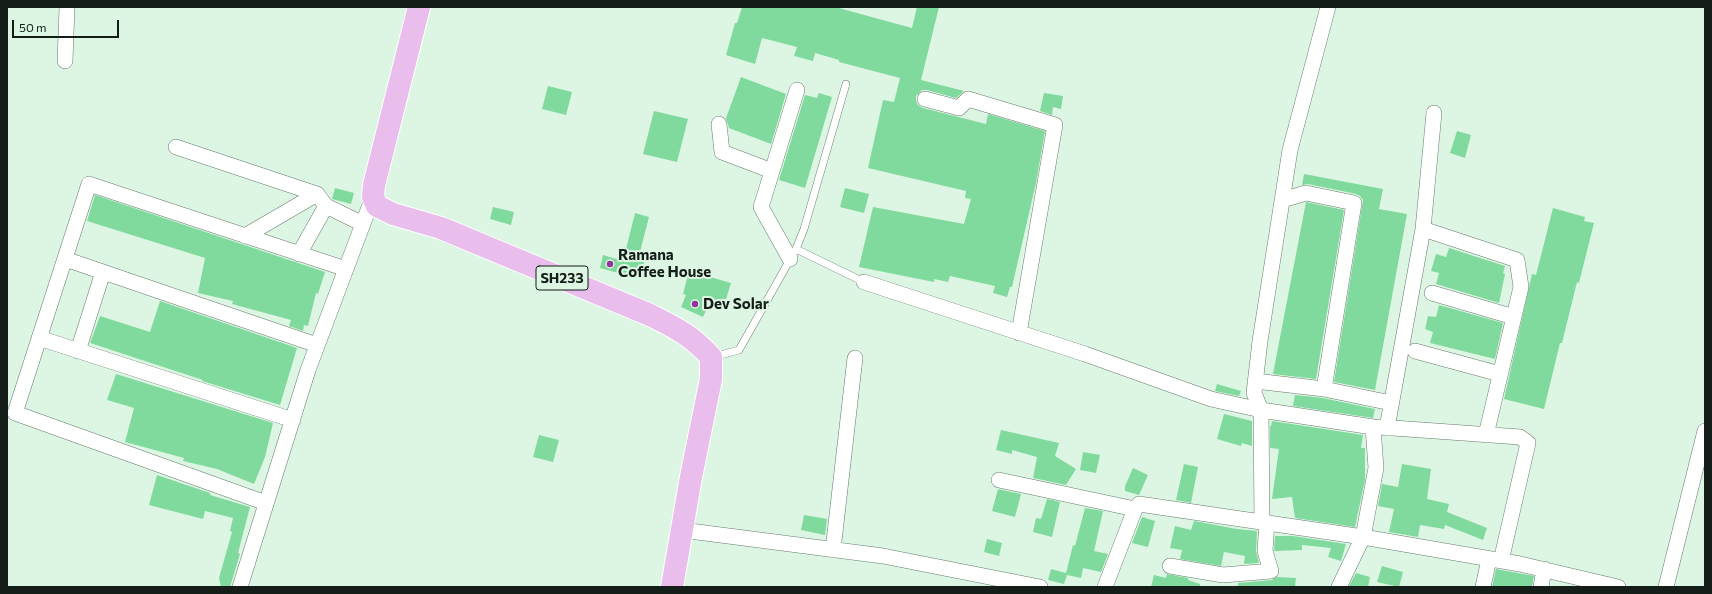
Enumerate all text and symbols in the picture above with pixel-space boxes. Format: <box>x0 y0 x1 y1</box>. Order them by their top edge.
scale bar <box>14 12 121 38</box>
text: 50 m <box>19 20 47 34</box>
place label: Ramana Coffee House <box>618 246 711 281</box>
marker: Ramana Coffee House <box>605 259 615 269</box>
road number: SH233 <box>536 266 588 290</box>
place label: Dev Solar <box>703 295 769 313</box>
marker: Dev Solar <box>690 299 700 309</box>

